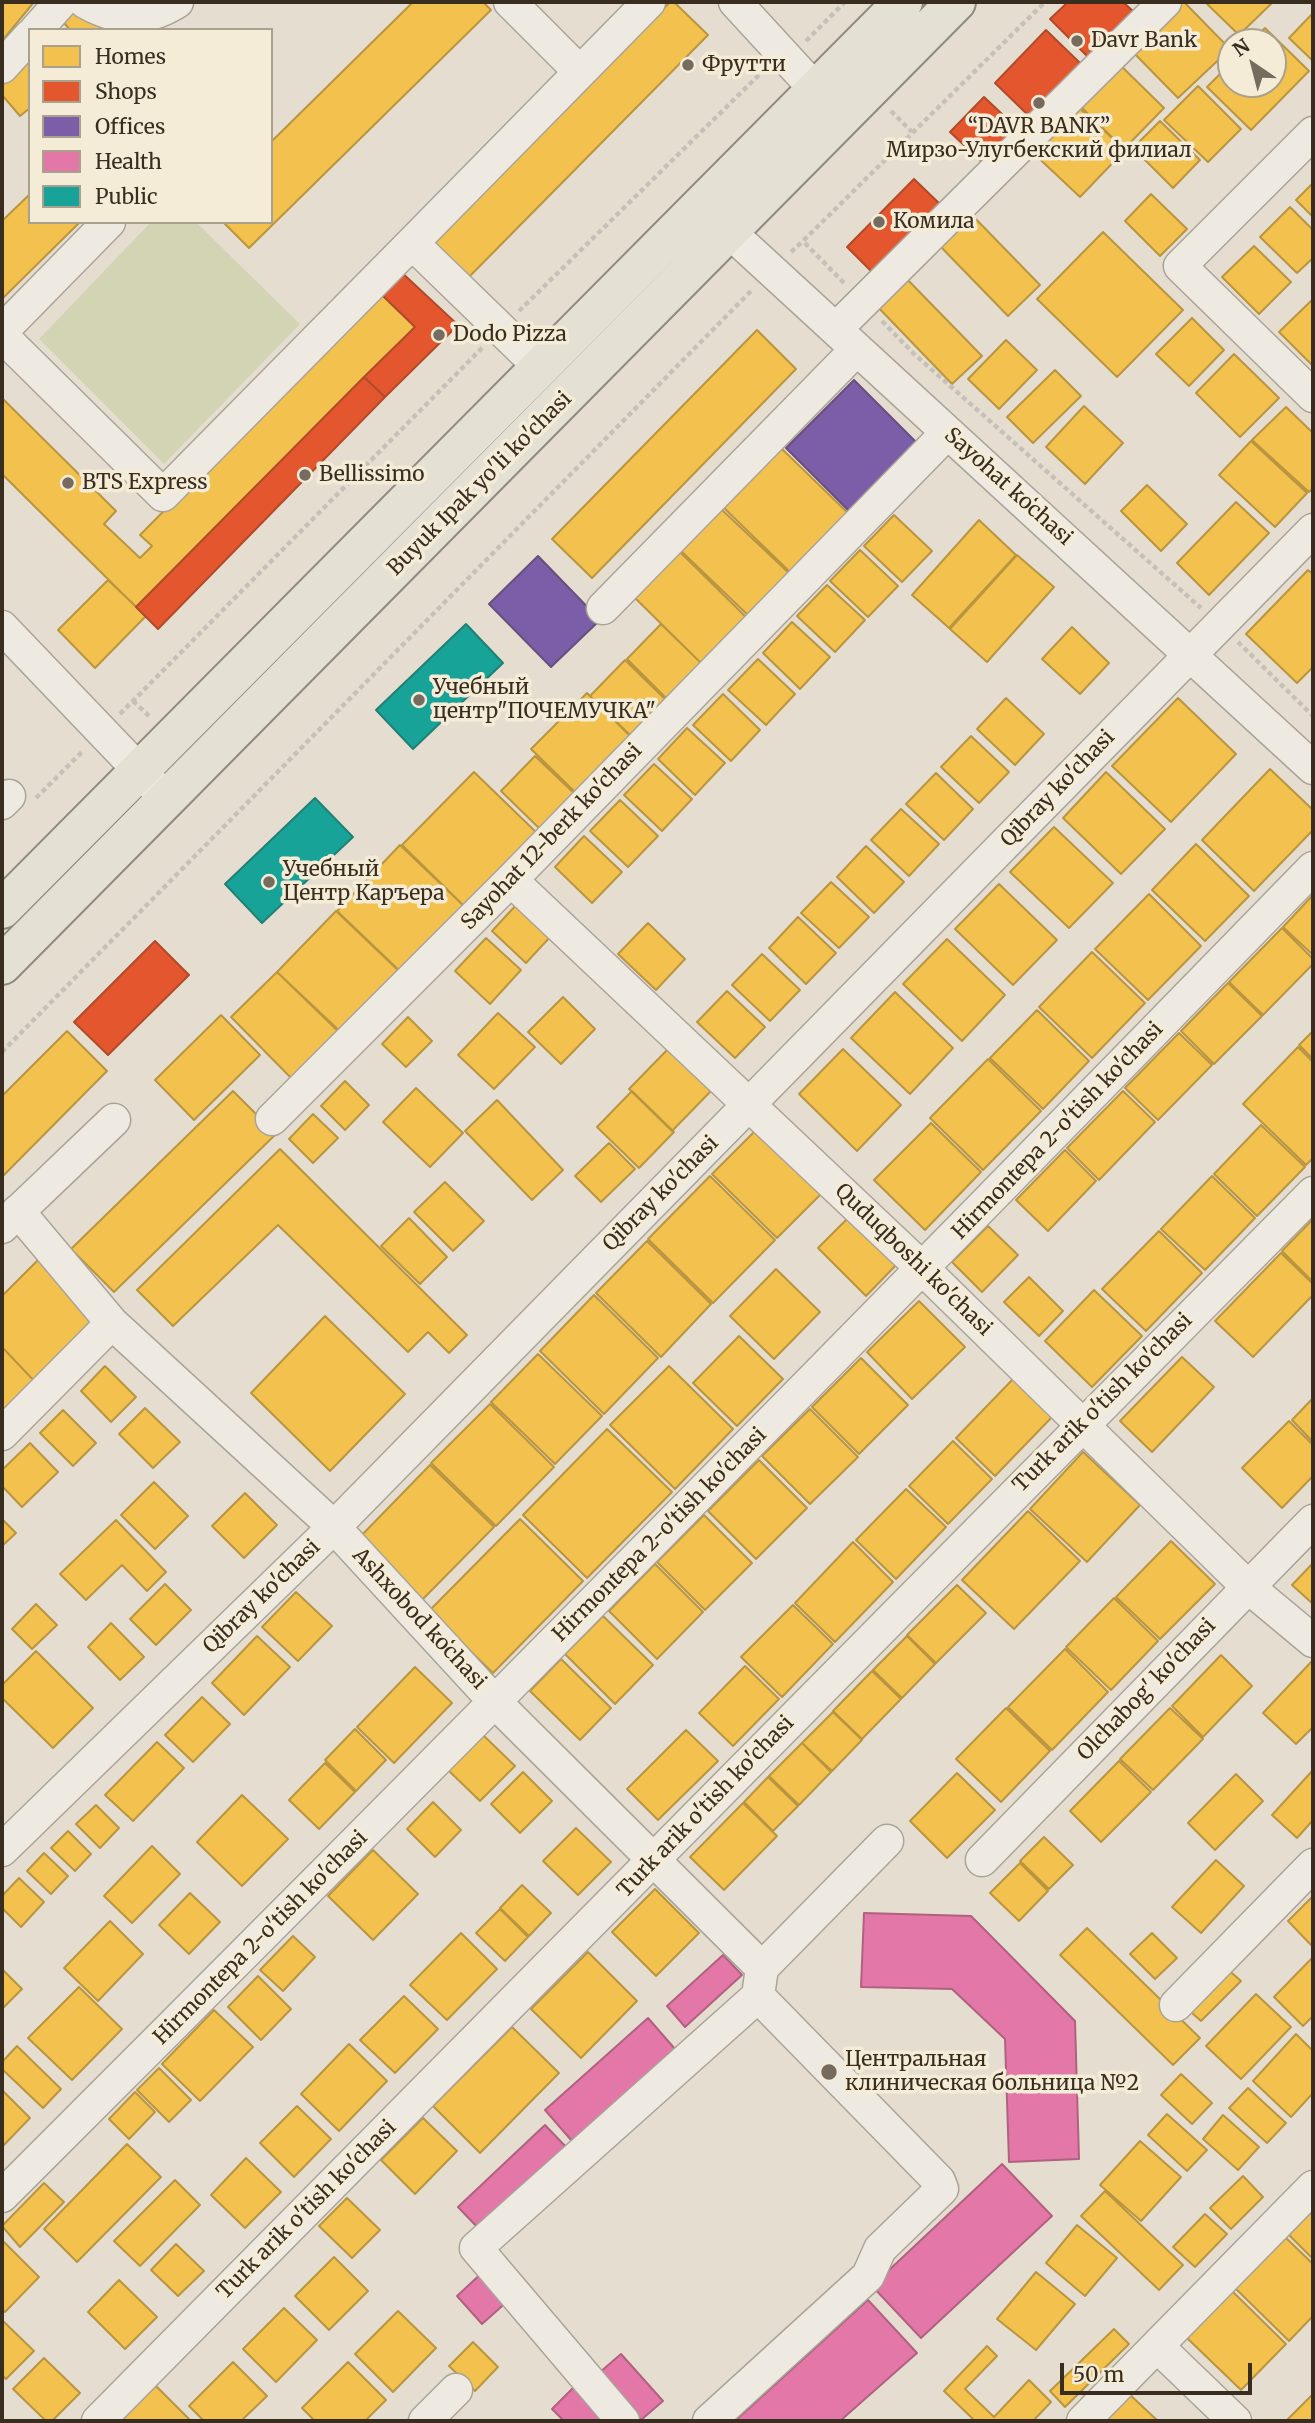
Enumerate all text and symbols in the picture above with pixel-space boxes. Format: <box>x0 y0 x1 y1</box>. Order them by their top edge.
legend <box>28 28 273 224</box>
place label: Davr Bank <box>1091 28 1197 54</box>
north arrow <box>1217 28 1287 98</box>
marker: Davr Bank <box>1069 33 1085 49</box>
text: N <box>1228 33 1254 62</box>
text: Homes <box>95 43 166 70</box>
place label: Фрутти <box>702 52 786 78</box>
marker: Фрутти <box>680 57 696 73</box>
text: Shops <box>95 78 157 105</box>
marker: “DAVR BANK” Мирзо-Улугбекский филиал <box>1031 95 1047 111</box>
text: Offices <box>95 113 165 140</box>
place label: “DAVR BANK” Мирзо-Улугбекский филиал <box>886 114 1192 164</box>
text: Health <box>95 148 162 175</box>
text: Public <box>95 183 158 210</box>
place label: Комила <box>893 209 975 235</box>
marker: Комила <box>871 214 887 230</box>
place label: Dodo Pizza <box>453 322 567 348</box>
marker: Dodo Pizza <box>431 327 447 343</box>
street label: Buyuk Ipak yo'li ko'chasi <box>383 387 577 581</box>
street label: Sayohat koʻchasi <box>939 423 1077 551</box>
place label: Bellissimo <box>319 462 425 488</box>
marker: Bellissimo <box>297 467 313 483</box>
place label: BTS Express <box>82 470 208 496</box>
marker: BTS Express <box>60 475 76 491</box>
place label: Учебный центр"ПОЧЕМУЧКА" <box>433 675 656 725</box>
marker: Учебный центр"ПОЧЕМУЧКА" <box>411 692 427 708</box>
street label: Qibray ko'chasi <box>996 725 1120 853</box>
street label: Sayohat 12-berk ko'chasi <box>456 739 648 935</box>
place label: Учебный Центр Каръера <box>283 857 444 907</box>
marker: Учебный Центр Каръера <box>261 874 277 890</box>
street label: Hirmontepa 2-o'tish ko'chasi <box>948 1017 1168 1245</box>
street label: Qibray ko'chasi <box>598 1131 724 1257</box>
street label: Quduqboshi ko'chasi <box>829 1179 997 1341</box>
street label: Turk arik o'tish ko'chasi <box>1008 1308 1198 1498</box>
street label: Hirmontepa 2-o'tish ko'chasi <box>548 1423 772 1647</box>
street label: Qibray ko'chasi <box>198 1535 326 1659</box>
street label: Ashxobod koʻchasi <box>347 1543 491 1695</box>
street label: Olchabog' ko'chasi <box>1073 1614 1221 1766</box>
street label: Turk arik o'tish ko'chasi <box>613 1711 799 1903</box>
street label: Hirmontepa 2-o'tish ko'chasi <box>149 1826 373 2050</box>
place label: Центральная клиническая больница №2 <box>845 2047 1139 2097</box>
marker: Центральная клиническая больница №2 <box>819 2062 839 2082</box>
street label: Turk arik o'tish ko'chasi <box>212 2115 402 2305</box>
scale bar <box>1063 2350 1256 2394</box>
text: 50 m <box>1073 2361 1124 2388</box>

